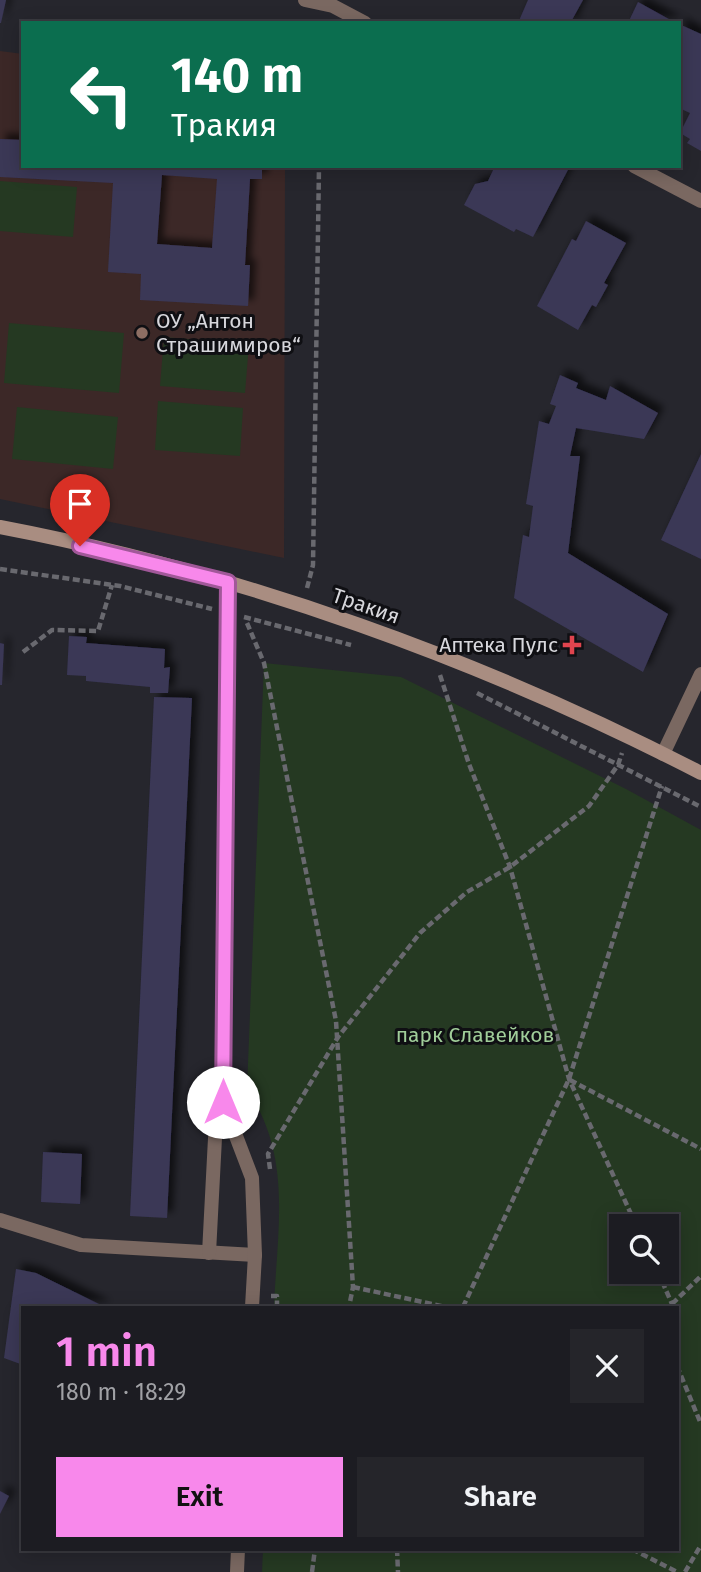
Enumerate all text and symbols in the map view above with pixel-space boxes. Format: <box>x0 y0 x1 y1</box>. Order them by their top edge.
text: 140 m <box>171 46 303 105</box>
icon: left <box>56 49 147 140</box>
text: Тракия <box>171 106 277 144</box>
place label: ОУ „Антон Страшимиров“ <box>156 308 301 358</box>
marker: ОУ „Антон Страшимиров“ <box>134 325 150 341</box>
pin <box>50 474 110 546</box>
icon: arrive <box>61 485 99 523</box>
street label: Тракия <box>329 582 403 630</box>
place label: Аптека Пулс <box>439 632 558 658</box>
marker: Аптека Пулс <box>564 637 580 653</box>
park label: парк Славейков <box>396 1022 554 1048</box>
position arrow <box>186 1065 260 1139</box>
map controls <box>609 1214 679 1284</box>
button: search <box>609 1214 679 1284</box>
text: 1 min <box>56 1327 157 1377</box>
button: close <box>570 1329 644 1403</box>
text: 180 m · 18:29 <box>56 1378 186 1406</box>
button: Exit <box>56 1457 343 1537</box>
button: Share <box>357 1457 644 1537</box>

